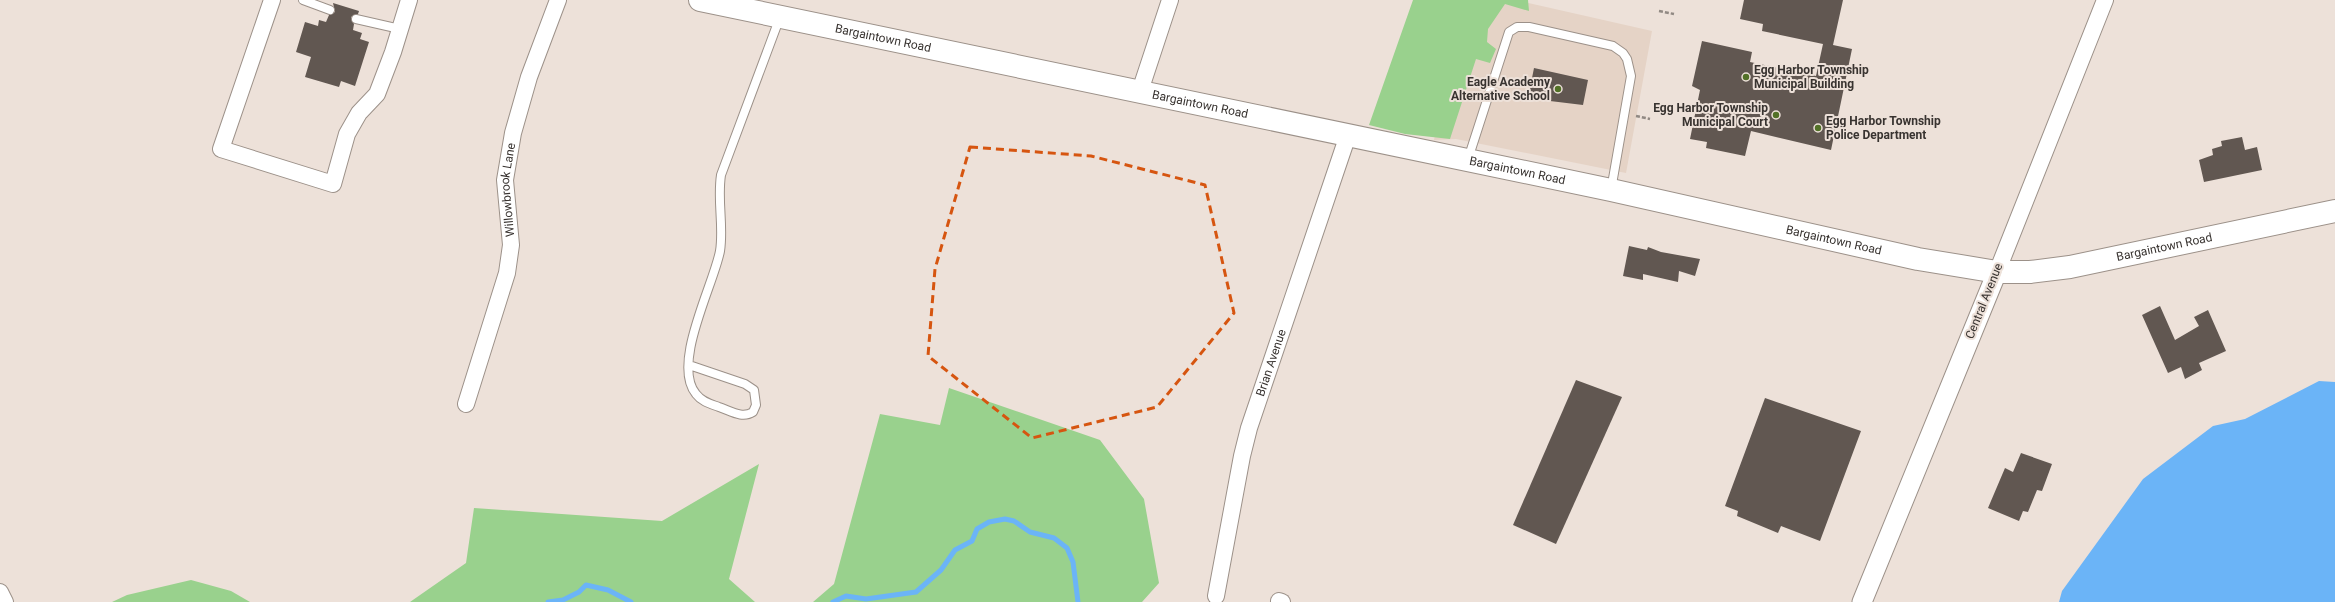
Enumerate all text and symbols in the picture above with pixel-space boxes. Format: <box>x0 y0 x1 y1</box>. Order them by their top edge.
street label: Bargaintown Road <box>834 21 932 55</box>
place label: Egg Harbor Township Municipal Building <box>1754 63 1869 91</box>
marker: Egg Harbor Township Municipal Building <box>1741 72 1751 82</box>
place label: Eagle Academy Alternative School <box>1451 75 1551 103</box>
marker: Eagle Academy Alternative School <box>1553 84 1563 94</box>
street label: Bargaintown Road <box>1151 88 1249 121</box>
place label: Egg Harbor Township Municipal Court <box>1653 101 1768 129</box>
marker: Egg Harbor Township Municipal Court <box>1771 110 1781 120</box>
place label: Egg Harbor Township Police Department <box>1826 114 1941 142</box>
marker: Egg Harbor Township Police Department <box>1813 123 1823 133</box>
street label: Willowbrook Lane <box>498 142 518 238</box>
street label: Bargaintown Road <box>1468 154 1567 187</box>
street label: Bargaintown Road <box>1785 223 1883 258</box>
street label: Bargaintown Road <box>2115 230 2214 264</box>
street label: Central Avenue <box>1962 261 2006 341</box>
street label: Brian Avenue <box>1253 327 1289 398</box>

